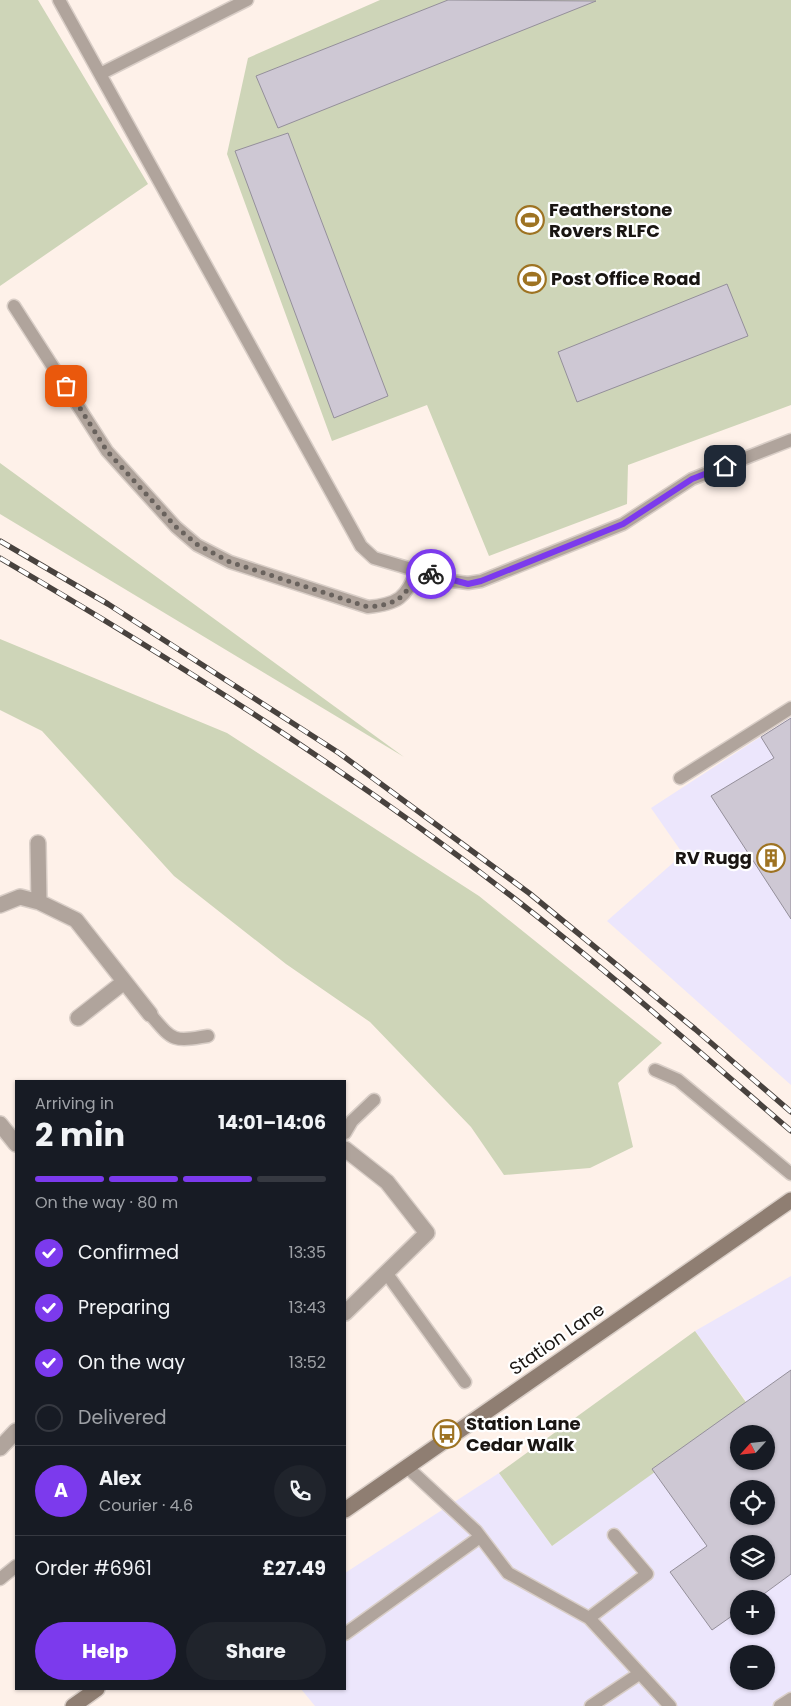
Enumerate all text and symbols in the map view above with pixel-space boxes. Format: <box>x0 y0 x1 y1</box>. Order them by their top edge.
place label: Featherstone Rovers RLFC <box>549 197 672 243</box>
sports icon: Featherstone Rovers RLFC <box>515 205 545 235</box>
sports icon: Post Office Road <box>517 264 547 294</box>
place label: Post Office Road <box>551 266 701 291</box>
pin <box>45 365 87 407</box>
icon: bag <box>52 372 80 400</box>
pin <box>704 445 746 487</box>
icon: home <box>711 452 739 480</box>
courier <box>406 549 456 599</box>
icon: bike <box>417 560 445 588</box>
building icon: RV Rugg <box>756 843 786 873</box>
place label: RV Rugg <box>675 845 752 870</box>
text: Arriving in <box>35 1092 114 1115</box>
text: 14:01–14:06 <box>218 1109 326 1136</box>
text: 2 min <box>35 1112 125 1157</box>
text: On the way · 80 m <box>35 1191 178 1214</box>
icon: check <box>35 1239 63 1267</box>
text: Confirmed <box>78 1239 179 1266</box>
text: 13:35 <box>289 1241 326 1264</box>
icon: check <box>35 1294 63 1322</box>
text: Preparing <box>78 1294 170 1321</box>
text: 13:43 <box>289 1296 326 1319</box>
street label: Station Lane <box>504 1297 609 1381</box>
icon: check <box>35 1349 63 1377</box>
text: On the way <box>78 1349 185 1376</box>
text: 13:52 <box>289 1351 326 1374</box>
text: Delivered <box>78 1404 167 1431</box>
place label: Station Lane Cedar Walk <box>466 1411 581 1457</box>
bus stop icon: Station Lane Cedar Walk <box>432 1419 462 1449</box>
north arrow <box>730 1425 775 1470</box>
map controls <box>730 1425 775 1690</box>
text: Alex <box>99 1465 141 1492</box>
button: phone <box>274 1465 326 1517</box>
text: A <box>54 1477 68 1504</box>
button: locate <box>730 1480 775 1525</box>
text: Courier · 4.6 <box>99 1494 193 1517</box>
button: layers <box>730 1535 775 1580</box>
text: Order #6961 <box>35 1555 152 1582</box>
text: £27.49 <box>262 1555 326 1582</box>
button: + <box>730 1590 775 1635</box>
button: Help <box>35 1622 176 1680</box>
button: Share <box>186 1622 326 1680</box>
button: − <box>730 1645 775 1690</box>

